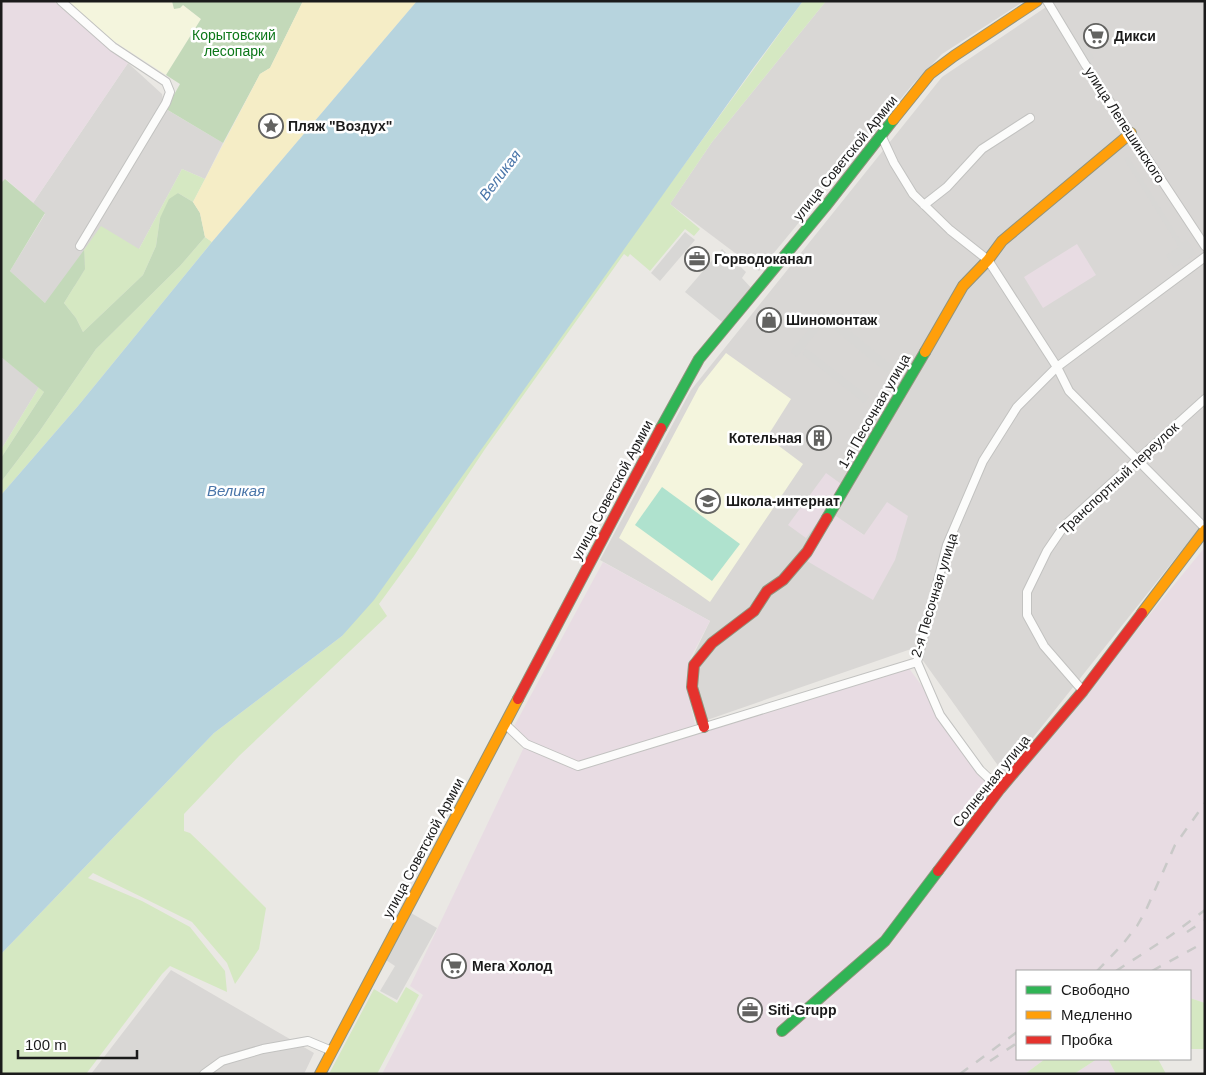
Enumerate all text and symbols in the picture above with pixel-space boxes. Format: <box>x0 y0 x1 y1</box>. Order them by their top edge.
supermarket icon: Дикси <box>1083 23 1109 49</box>
park label: Корытовский лесопарк <box>192 27 276 59</box>
place label: Дикси <box>1114 28 1156 44</box>
street label: улица Лепешинского <box>1081 64 1169 186</box>
street label: улица Советской Армии <box>790 92 900 224</box>
place icon: Пляж "Воздух" <box>258 113 284 139</box>
place label: Пляж "Воздух" <box>288 118 392 134</box>
water label: Великая <box>475 146 524 203</box>
office icon: Горводоканал <box>684 246 710 272</box>
place label: Горводоканал <box>714 251 813 267</box>
shop icon: Шиномонтаж <box>756 307 782 333</box>
place label: Шиномонтаж <box>786 312 878 328</box>
street label: 1-я Песочная улица <box>835 351 913 471</box>
street label: улица Советской Армии <box>568 417 656 563</box>
street label: Транспортный переулок <box>1056 418 1182 537</box>
building icon: Котельная <box>806 425 832 451</box>
place label: Котельная <box>729 430 802 446</box>
water label: Великая <box>207 482 265 499</box>
school or university icon: Школа-интернат <box>695 488 721 514</box>
place label: Школа-интернат <box>726 493 840 509</box>
street label: 2-я Песочная улица <box>907 531 961 659</box>
street label: Солнечная улица <box>949 732 1033 830</box>
street label: улица Советской Армии <box>379 775 467 921</box>
supermarket icon: Мега Холод <box>441 953 467 979</box>
place label: Мега Холод <box>472 958 552 974</box>
legend <box>1016 970 1191 1060</box>
text: Свободно <box>1061 981 1130 998</box>
office icon: Siti-Grupp <box>737 997 763 1023</box>
place label: Siti-Grupp <box>768 1002 836 1018</box>
text: Медленно <box>1061 1006 1132 1023</box>
scale bar <box>18 1028 136 1060</box>
text: Пробка <box>1061 1031 1113 1048</box>
text: 100 m <box>25 1036 67 1053</box>

